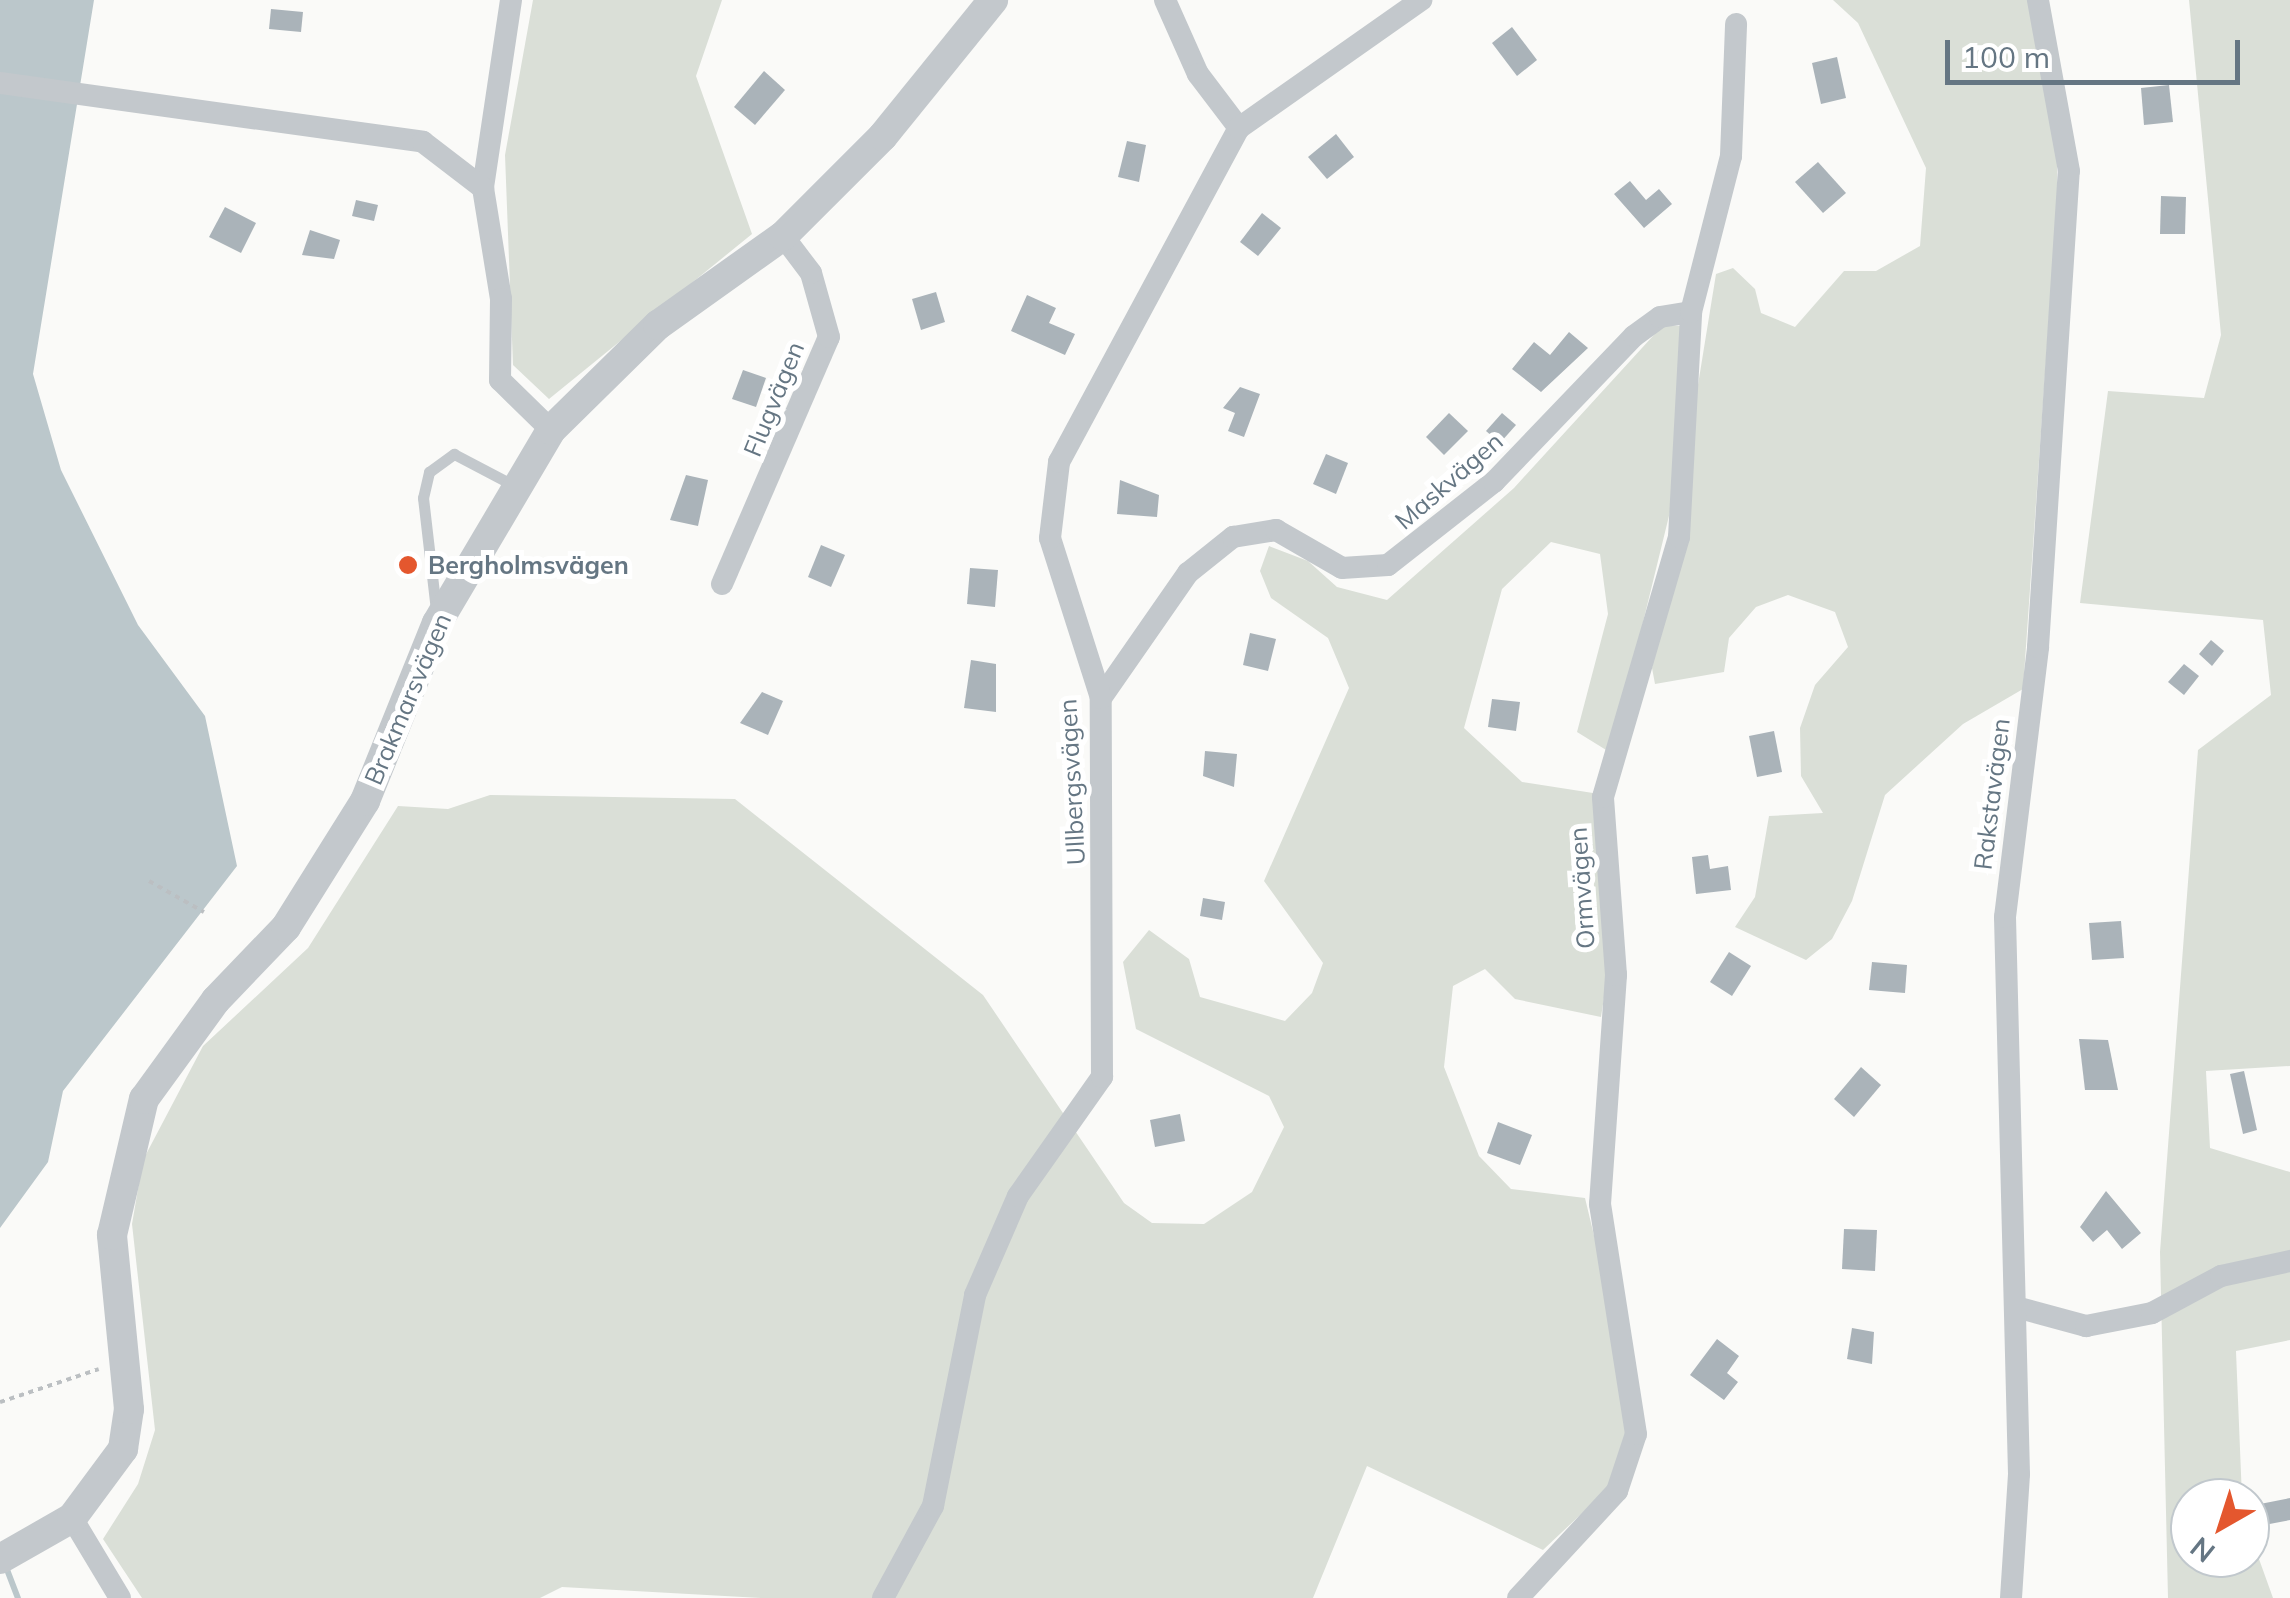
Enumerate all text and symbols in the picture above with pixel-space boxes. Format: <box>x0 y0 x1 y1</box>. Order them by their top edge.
scale bar <box>1950 20 2245 82</box>
text: 100 m <box>1962 38 2050 76</box>
street label: Flugvägen <box>737 337 811 461</box>
street label: Maskvägen <box>1389 426 1509 536</box>
place label: Bergholmsvägen <box>428 550 629 580</box>
marker: Bergholmsvägen <box>397 554 419 576</box>
street label: Brakmarsvägen <box>358 609 458 789</box>
street label: Ullbergsvägen <box>1053 698 1091 866</box>
street label: Rakstavägen <box>1968 717 2016 871</box>
street label: Ormvägen <box>1563 826 1601 950</box>
north arrow <box>2170 1478 2270 1578</box>
text: N <box>2183 1530 2221 1570</box>

